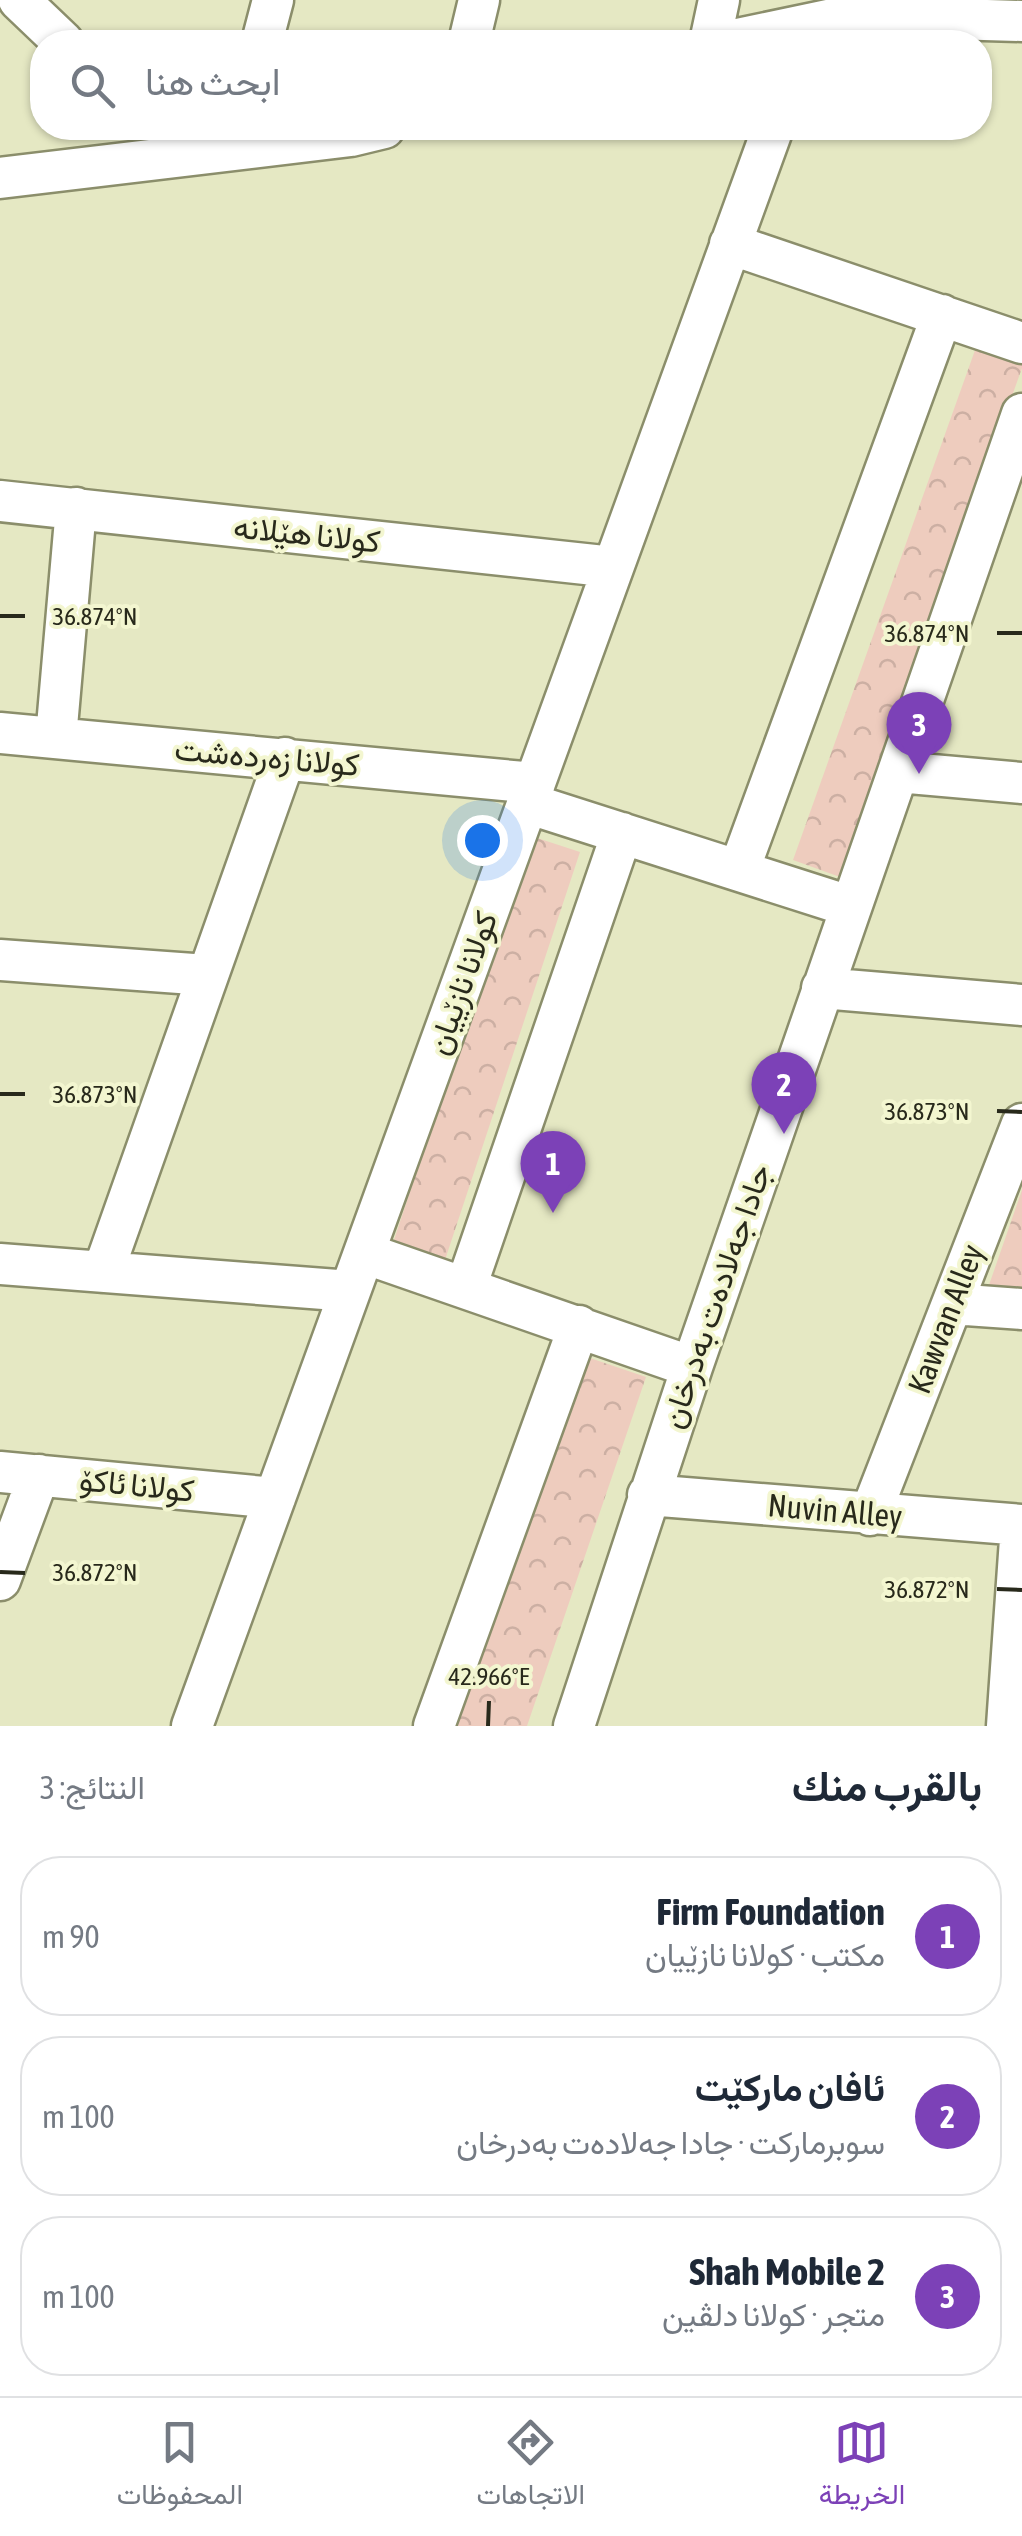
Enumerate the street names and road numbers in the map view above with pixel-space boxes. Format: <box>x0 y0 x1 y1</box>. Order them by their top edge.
street label: کولانا هێلانە <box>232 507 382 562</box>
street label: کولانا زەردەشت <box>173 730 361 785</box>
street label: کولانا نازێیان <box>419 906 506 1060</box>
street label: جادا جەلادەت بەدرخان <box>653 1159 780 1433</box>
street label: Kawvan Alley <box>900 1239 991 1398</box>
street label: کولانا ئاکۆ <box>78 1460 196 1511</box>
street label: Nuvin Alley <box>766 1486 904 1535</box>

